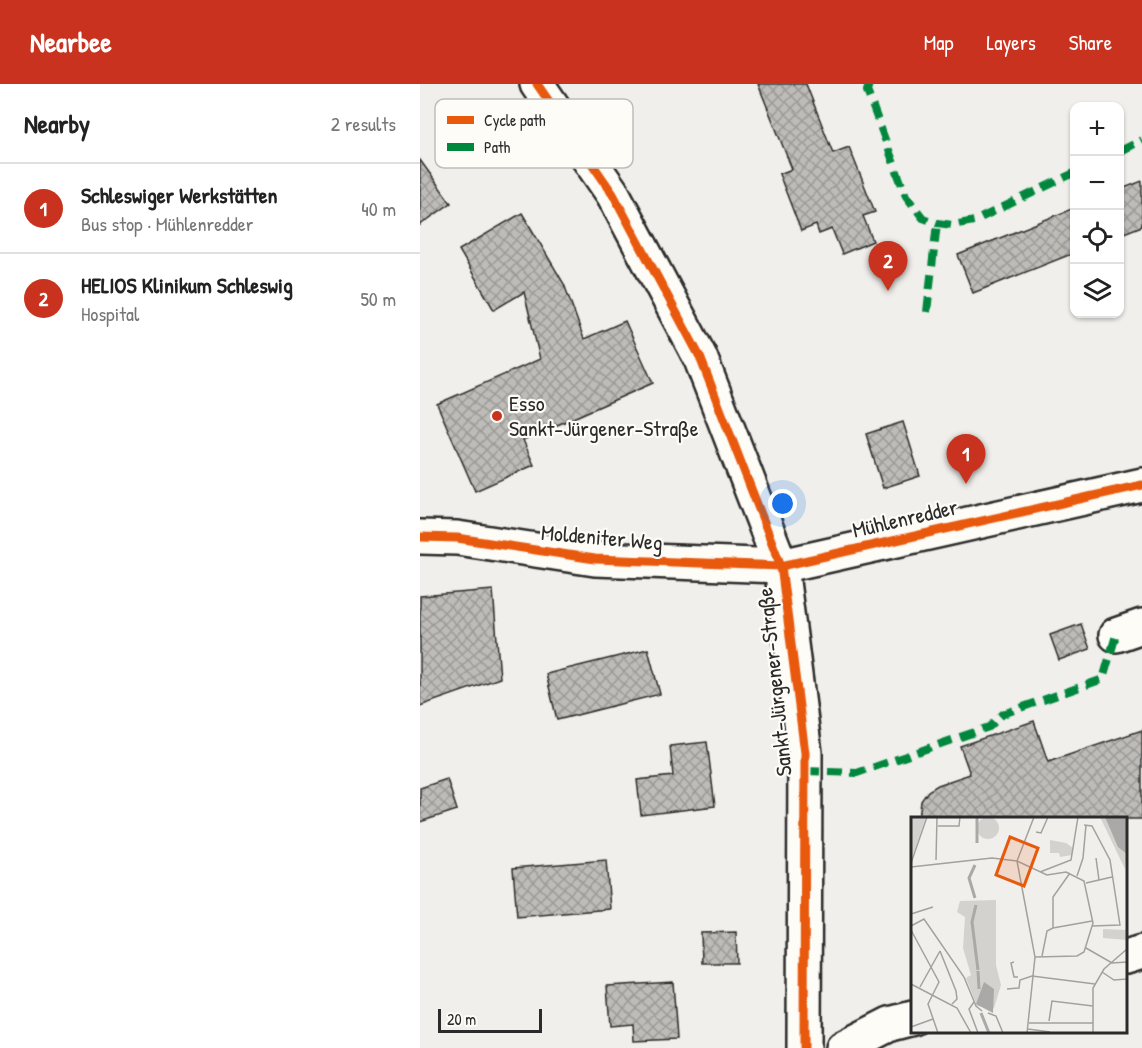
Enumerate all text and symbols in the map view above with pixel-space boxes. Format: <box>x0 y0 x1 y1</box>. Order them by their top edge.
text: Nearbee <box>30 23 112 61</box>
text: Map <box>924 28 953 57</box>
text: Layers <box>986 28 1036 57</box>
text: Share <box>1069 28 1112 57</box>
legend <box>435 99 633 168</box>
map controls <box>1070 102 1124 318</box>
button: + <box>1070 102 1124 156</box>
text: Nearby <box>24 106 90 141</box>
text: Cycle path <box>484 109 546 131</box>
text: 2 results <box>331 110 396 137</box>
text: Path <box>484 136 510 158</box>
button: − <box>1070 156 1124 210</box>
text: Schleswiger Werkstätten <box>81 180 278 210</box>
text: 1 <box>40 195 47 222</box>
text: 40 m <box>361 195 396 222</box>
text: Bus stop · Mühlenredder <box>81 210 253 237</box>
button: locate <box>1070 210 1124 264</box>
pin: 2 <box>868 242 908 291</box>
button: layers <box>1070 264 1124 318</box>
text: HELIOS Klinikum Schleswig <box>81 270 293 300</box>
text: 2 <box>39 285 48 312</box>
text: 50 m <box>360 285 396 312</box>
text: Hospital <box>81 300 139 327</box>
place label: Esso Sankt-Jürgener-Straße <box>509 388 699 443</box>
marker: Esso Sankt-Jürgener-Straße <box>490 409 504 423</box>
pin: 1 <box>946 434 986 484</box>
your location <box>768 489 797 518</box>
street label: Mühlenredder <box>849 491 961 545</box>
street label: Moldeniter Weg <box>540 517 664 557</box>
street label: Sankt-Jürgener-Straße <box>749 586 799 778</box>
inset map <box>911 817 1127 1033</box>
scale bar <box>438 1006 542 1034</box>
text: 20 m <box>447 1008 476 1030</box>

